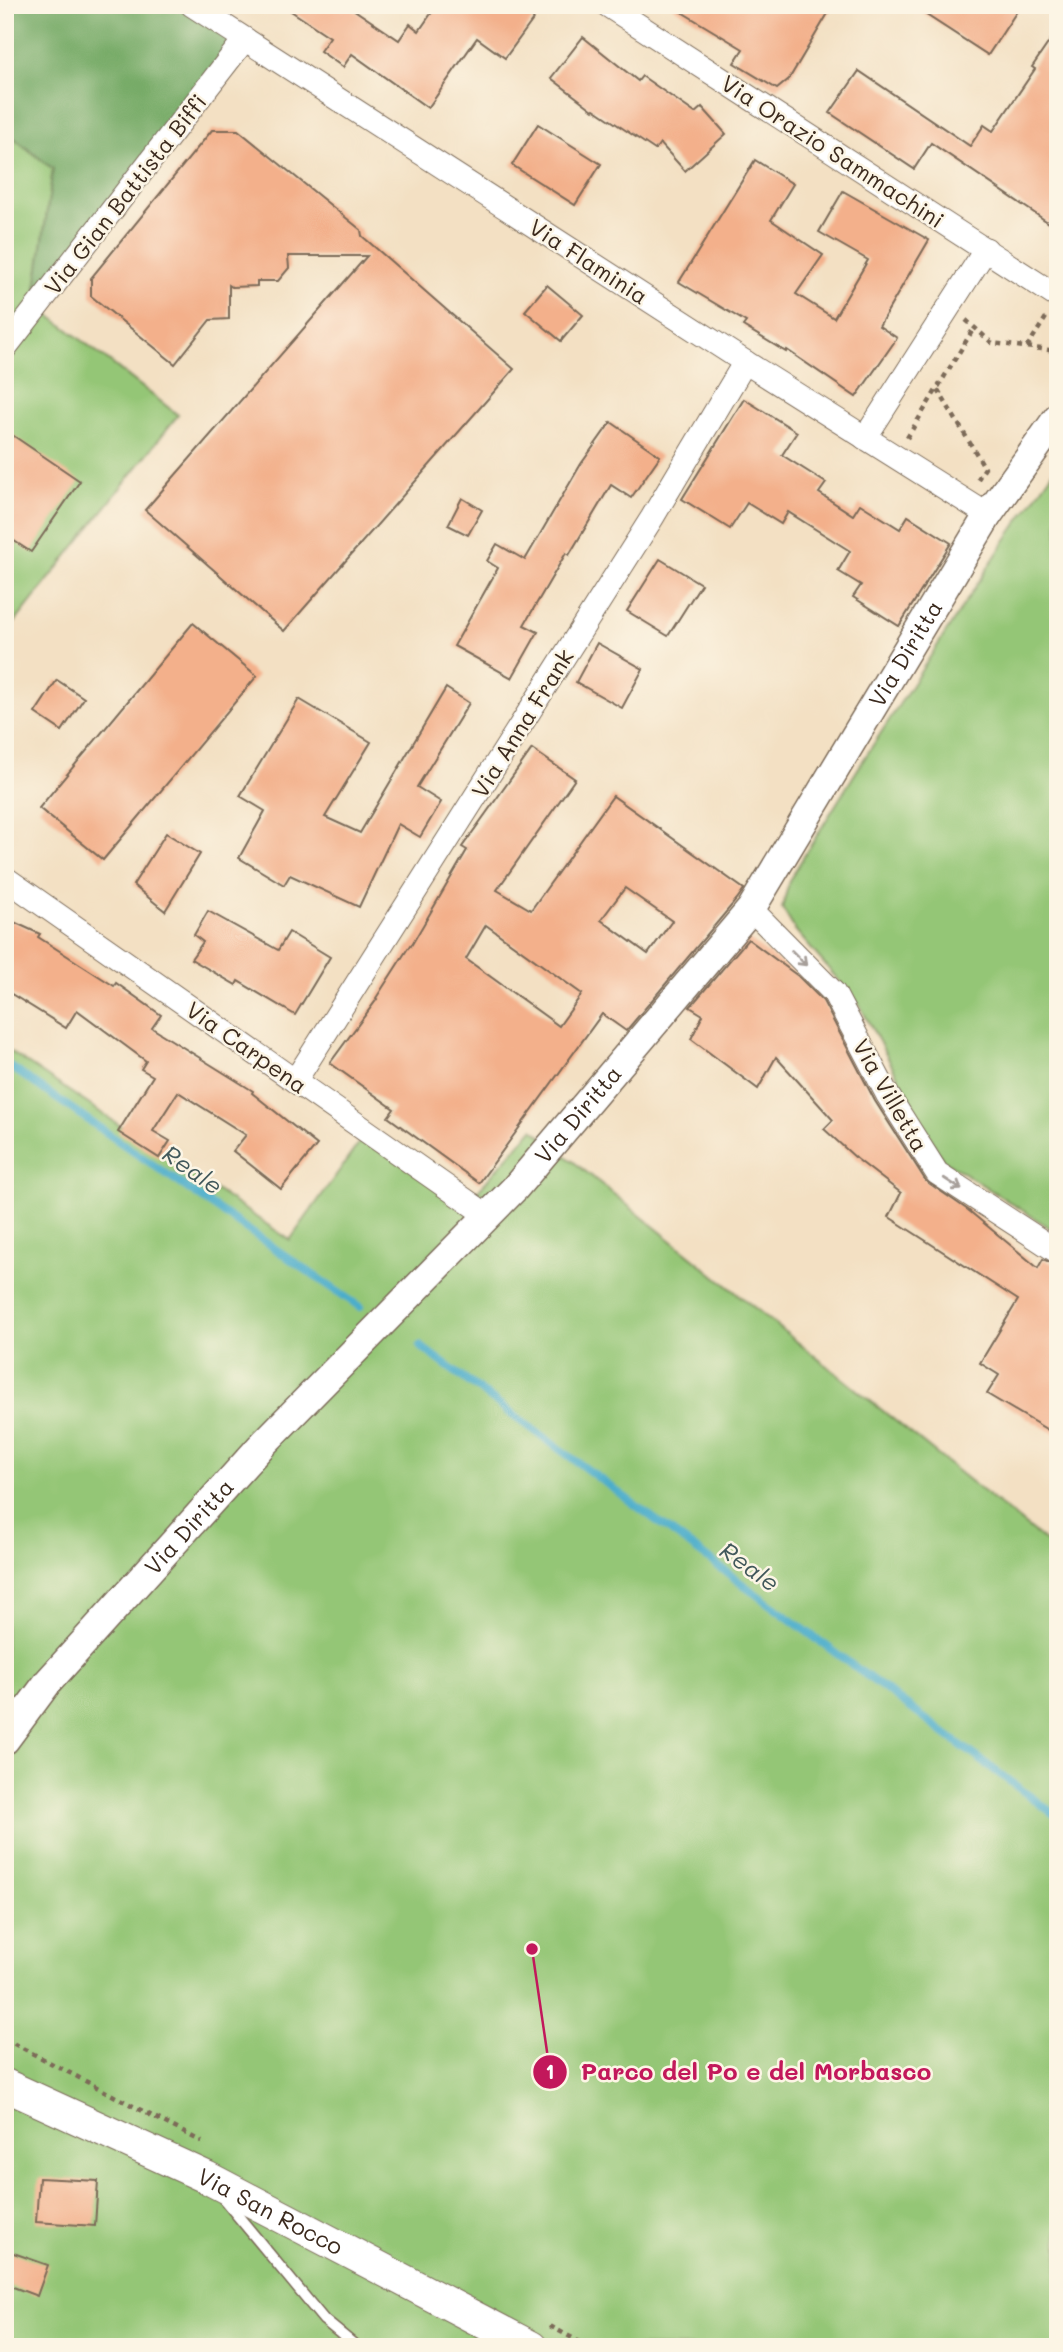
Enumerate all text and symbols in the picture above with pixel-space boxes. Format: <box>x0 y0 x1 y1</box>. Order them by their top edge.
street label: Via Orazio Sammachini <box>716 68 950 234</box>
street label: Via Gian Battista Biffi <box>37 87 213 301</box>
street label: Via Flaminia <box>524 211 654 311</box>
street label: Via Diritta <box>861 594 949 712</box>
street label: Via Anna Frank <box>464 643 580 803</box>
one-way arrow <box>790 949 807 966</box>
street label: Via Carpena <box>181 994 313 1100</box>
street label: Via Villetta <box>847 1033 935 1157</box>
street label: Via Diritta <box>527 1059 628 1169</box>
water label: Reale <box>157 1137 229 1201</box>
one-way arrow <box>943 1177 962 1191</box>
street label: Via Diritta <box>137 1472 240 1581</box>
water label: Reale <box>714 1534 786 1598</box>
callout: Parco del Po e del Morbasco <box>532 2049 946 2094</box>
text: Parco del Po e del Morbasco <box>581 2055 931 2086</box>
text: 1 <box>545 2057 555 2084</box>
street label: Via San Rocco <box>193 2160 349 2261</box>

